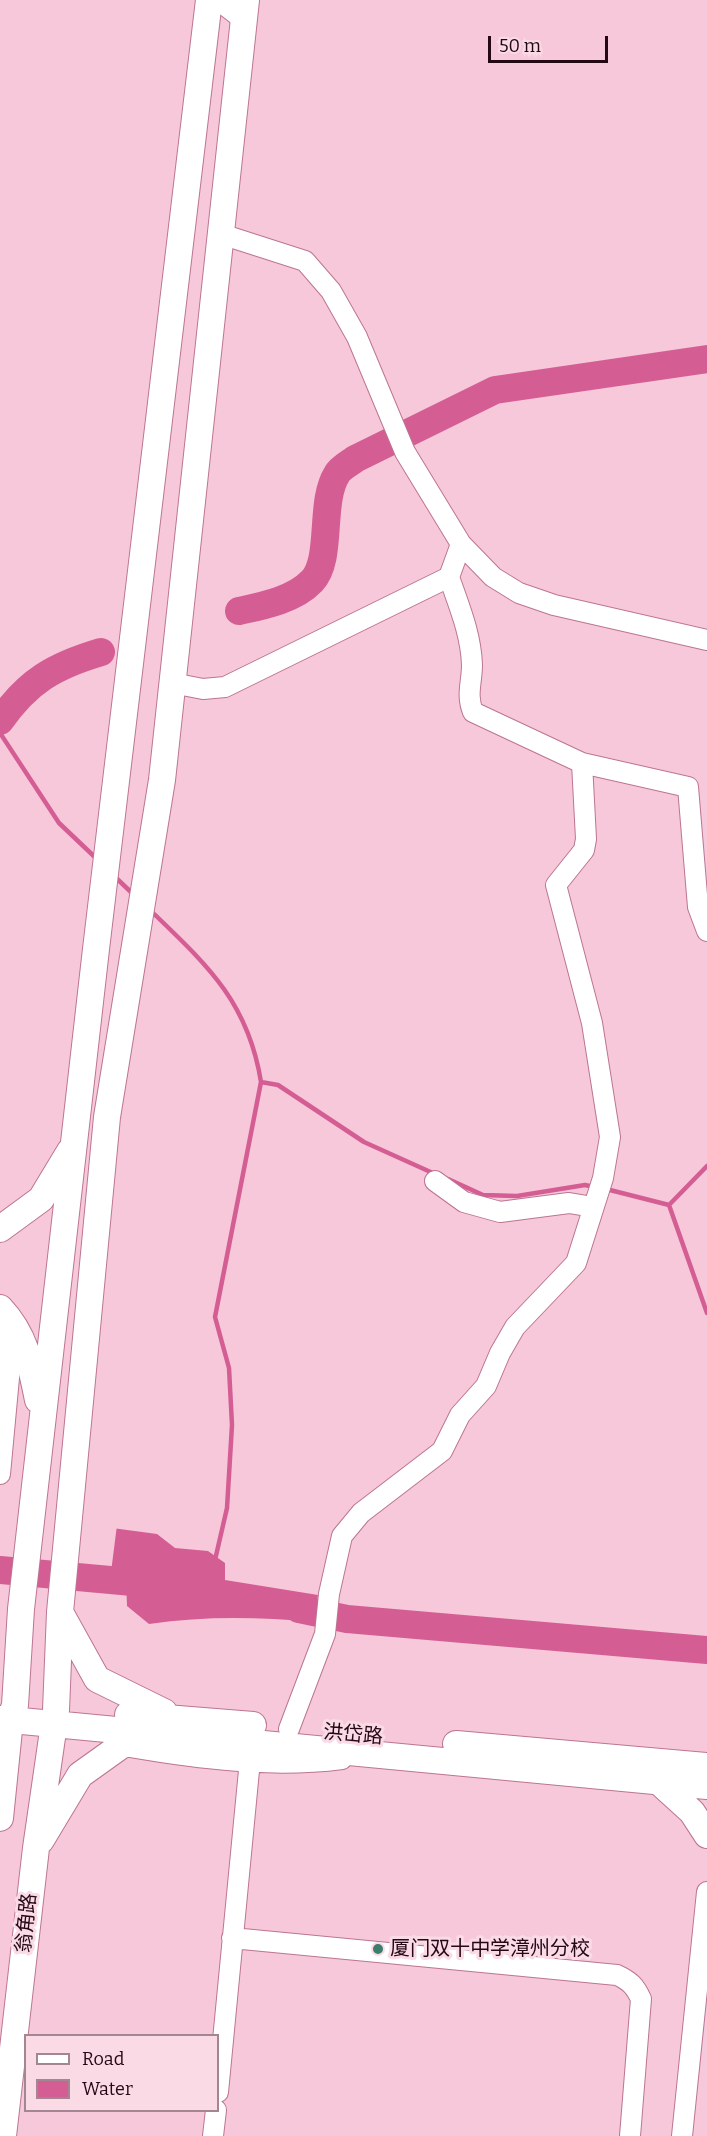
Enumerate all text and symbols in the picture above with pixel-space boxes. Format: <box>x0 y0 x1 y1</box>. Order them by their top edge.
scale bar <box>491 24 611 62</box>
text: 50 m <box>499 35 541 57</box>
street label: 洪岱路 <box>322 1720 384 1750</box>
street label: 翁角路 <box>12 1892 42 1954</box>
place label: 厦门双十中学漳州分校 <box>390 1937 590 1961</box>
marker: 厦门双十中学漳州分校 <box>371 1942 385 1956</box>
legend <box>24 2034 219 2112</box>
text: Road <box>82 2048 124 2070</box>
text: Water <box>82 2078 133 2100</box>

